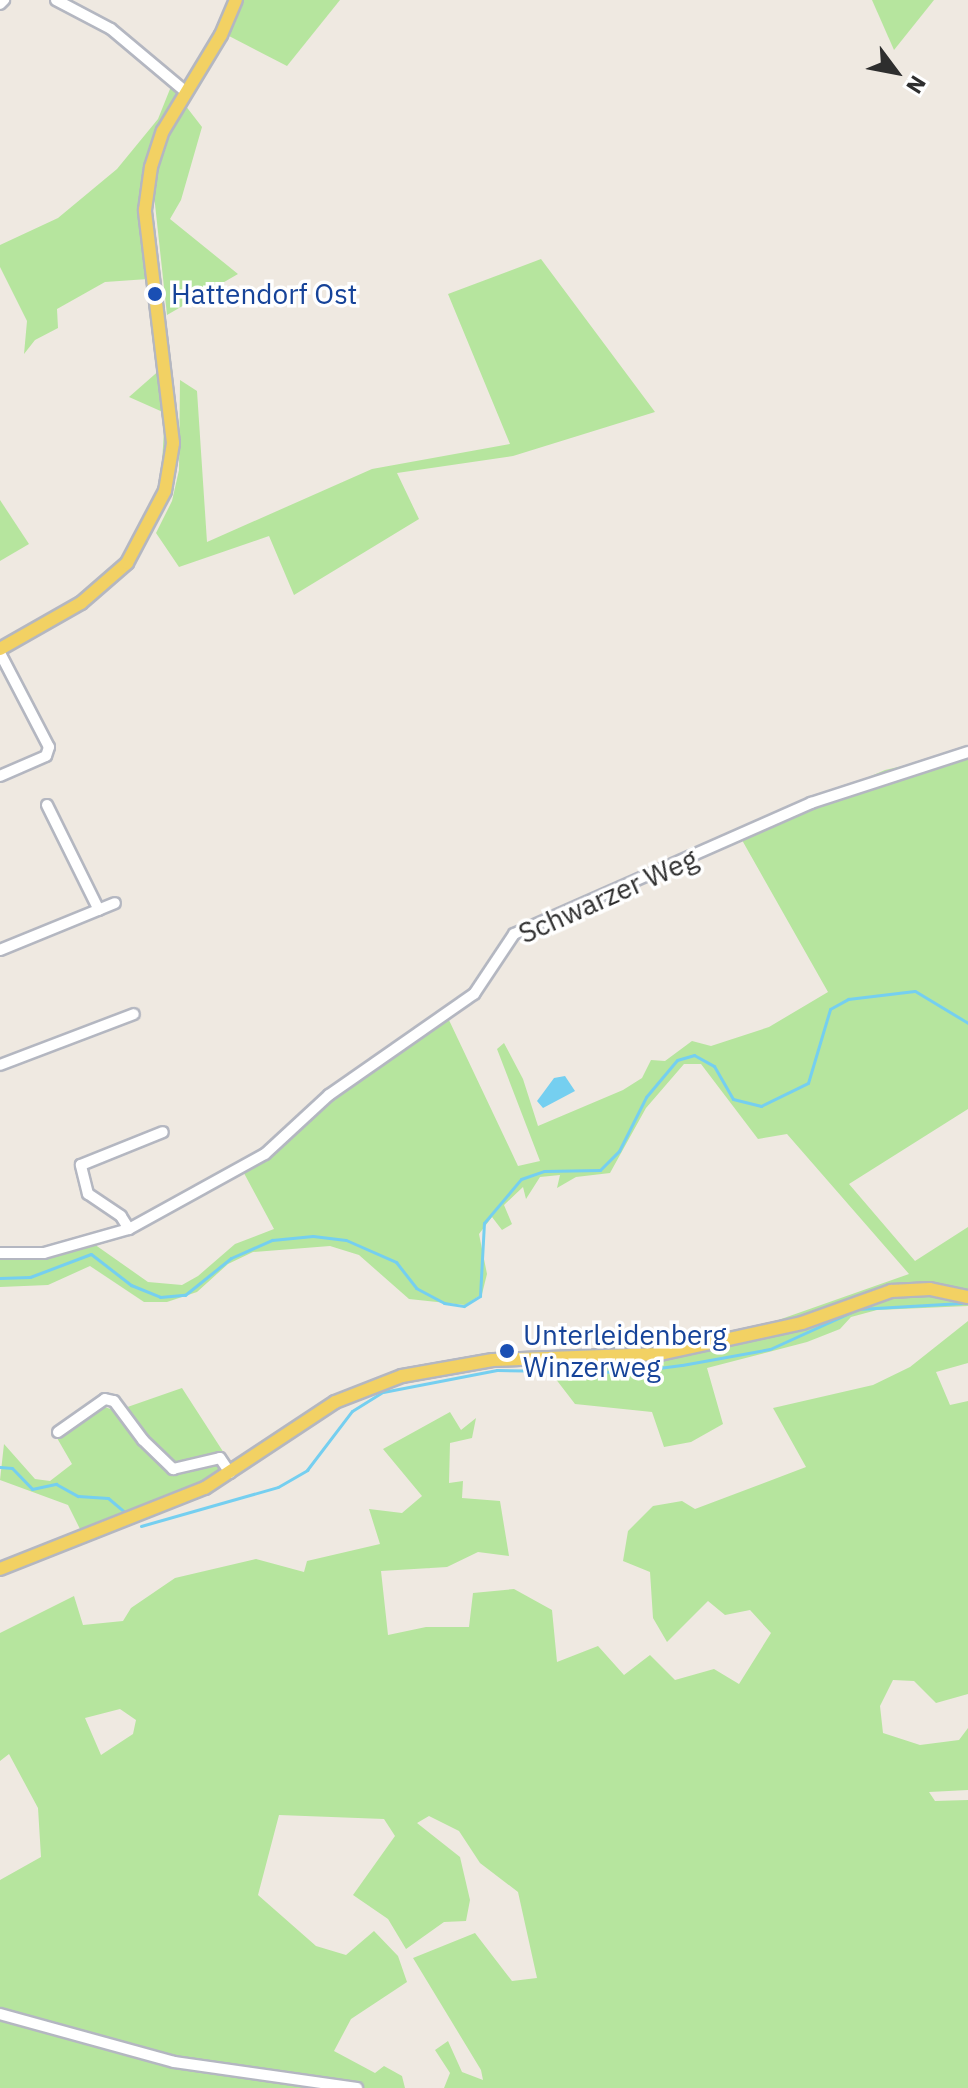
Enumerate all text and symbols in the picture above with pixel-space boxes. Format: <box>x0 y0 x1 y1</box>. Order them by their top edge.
north arrow <box>856 32 936 112</box>
text: N <box>900 71 933 99</box>
place label: Hattendorf Ost <box>171 277 357 311</box>
marker: Hattendorf Ost <box>146 285 164 303</box>
street label: Schwarzer Weg <box>513 842 703 950</box>
place label: Unterleidenberg Winzerweg <box>523 1318 727 1384</box>
marker: Unterleidenberg Winzerweg <box>498 1342 516 1360</box>

